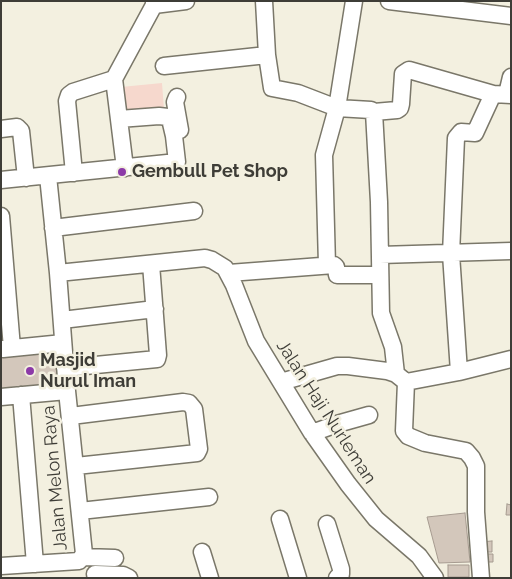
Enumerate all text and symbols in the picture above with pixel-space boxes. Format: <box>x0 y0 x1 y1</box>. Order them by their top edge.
place label: Gembull Pet Shop <box>132 161 288 183</box>
marker: Gembull Pet Shop <box>116 166 128 178</box>
street label: Jalan Haji Nurleman <box>271 336 381 488</box>
place label: Masjid Nurul Iman <box>40 350 136 392</box>
marker: Masjid Nurul Iman <box>24 365 36 377</box>
street label: Jalan Melon Raya <box>38 405 72 551</box>

